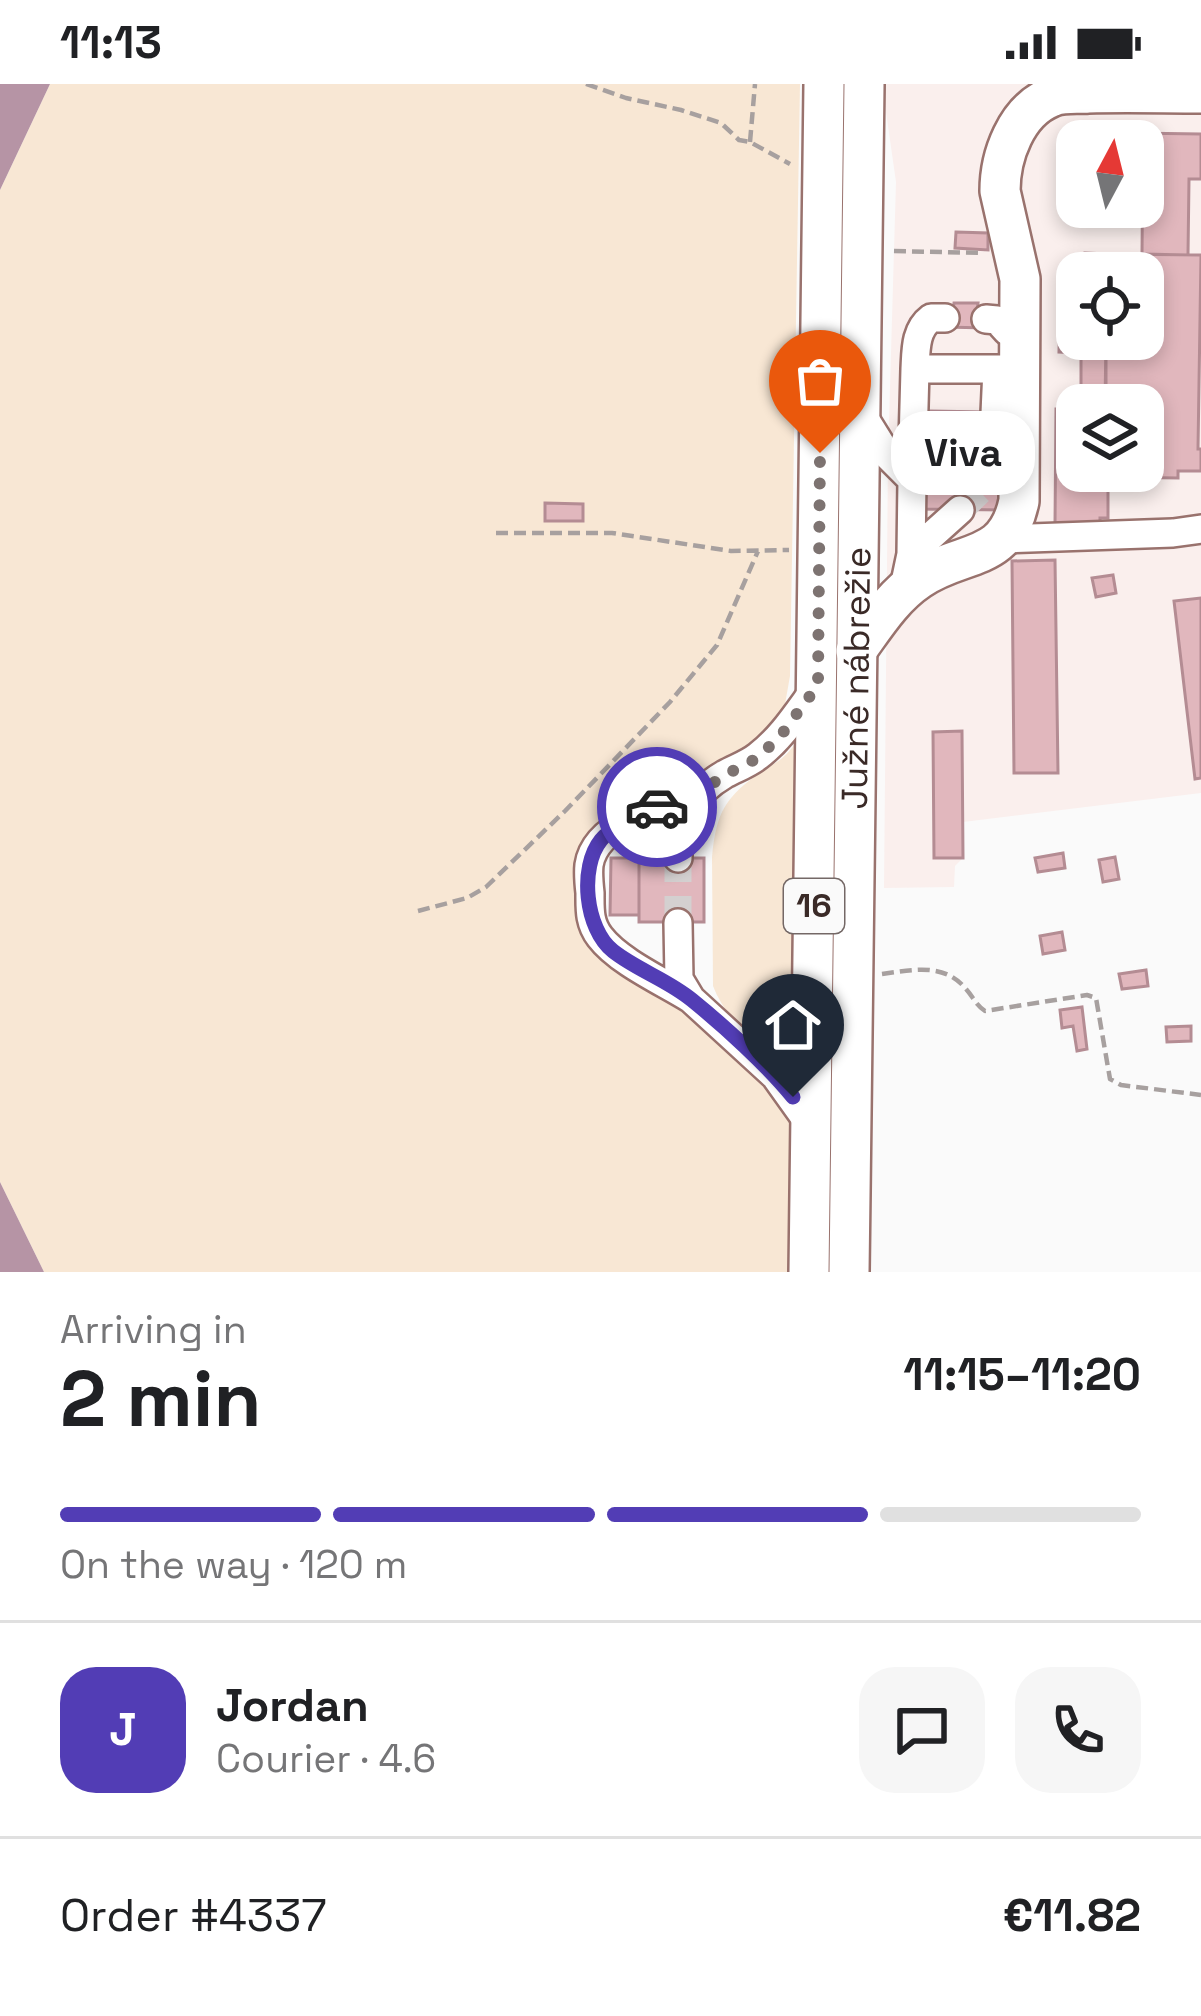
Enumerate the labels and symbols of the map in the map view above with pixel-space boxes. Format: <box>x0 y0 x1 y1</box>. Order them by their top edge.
north arrow <box>1056 120 1164 228</box>
pin <box>769 330 871 453</box>
callout: Viva <box>892 411 1036 495</box>
street label: Južné nábrežie <box>832 547 881 810</box>
courier <box>597 747 717 867</box>
road number: 16 <box>784 879 844 933</box>
pin <box>742 974 844 1097</box>

